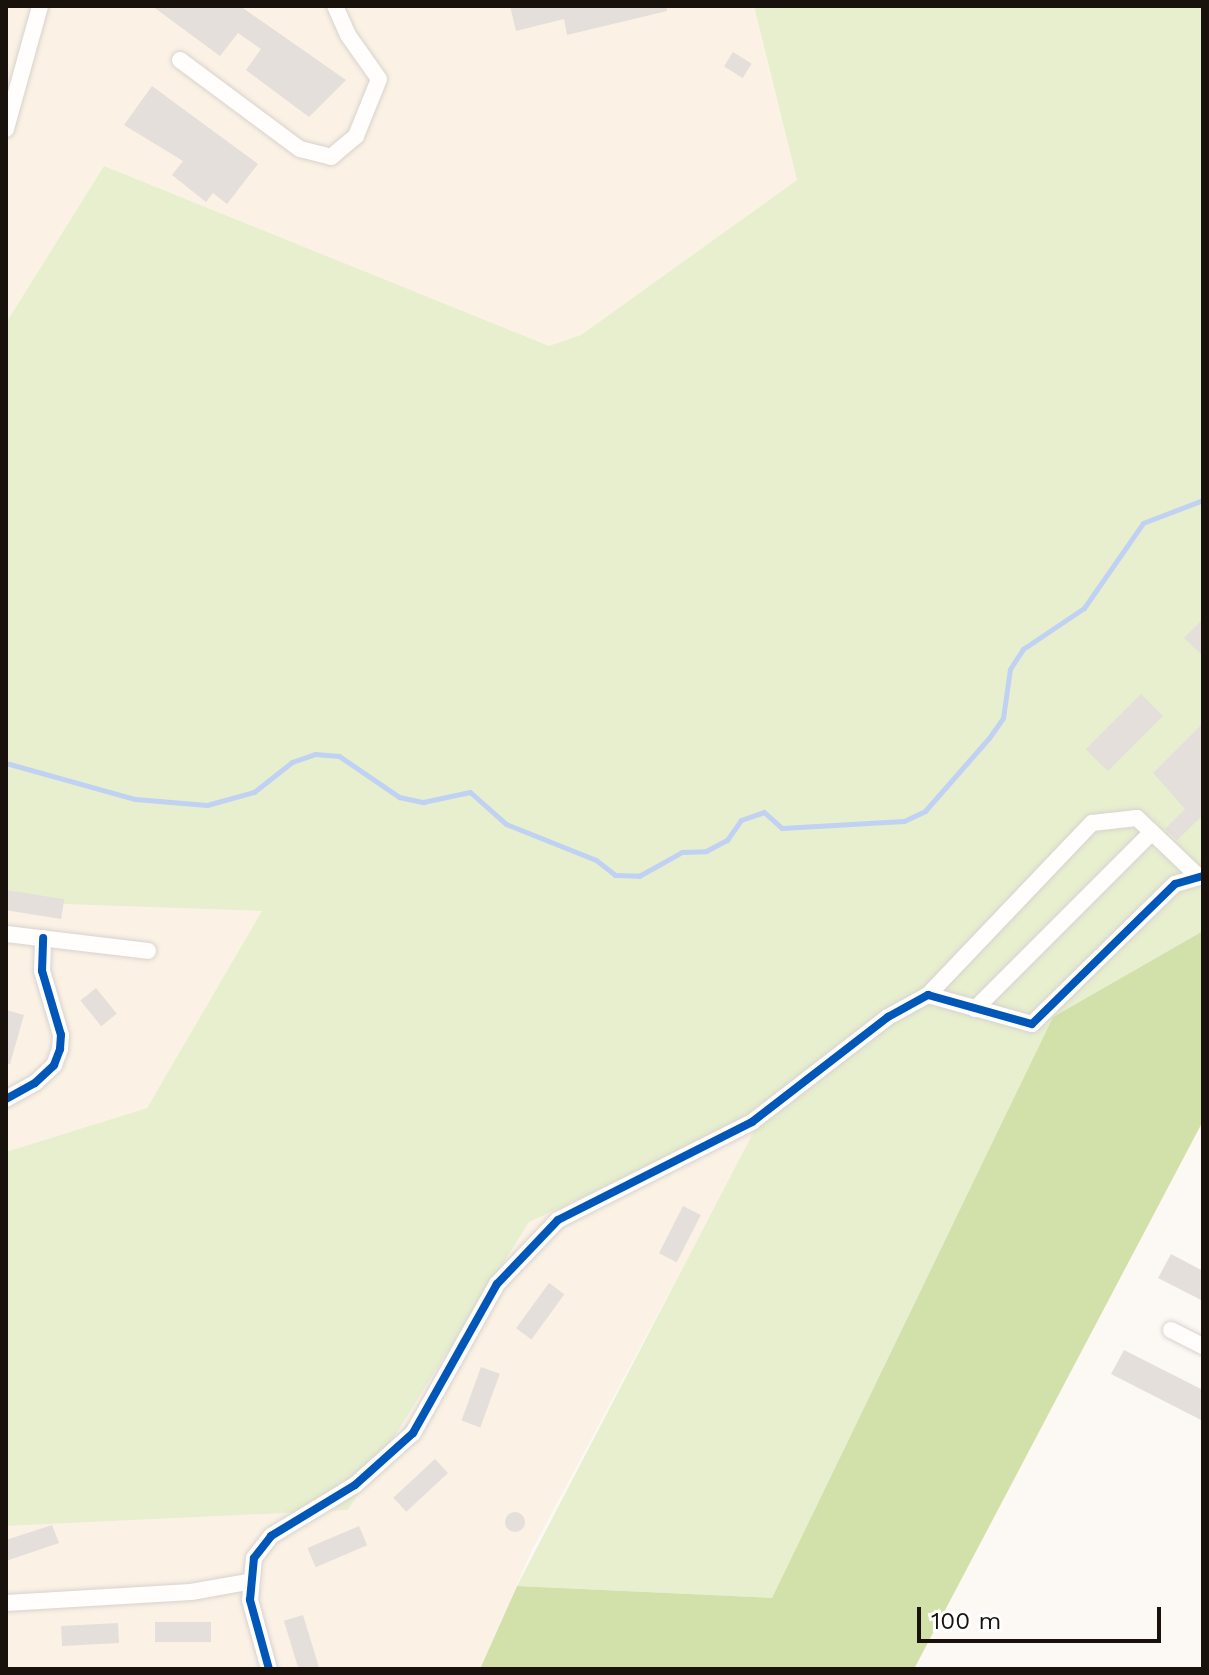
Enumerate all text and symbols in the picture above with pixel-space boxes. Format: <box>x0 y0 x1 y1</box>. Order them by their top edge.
scale bar <box>921 1591 1165 1641</box>
text: 100 m <box>931 1607 1001 1635</box>

